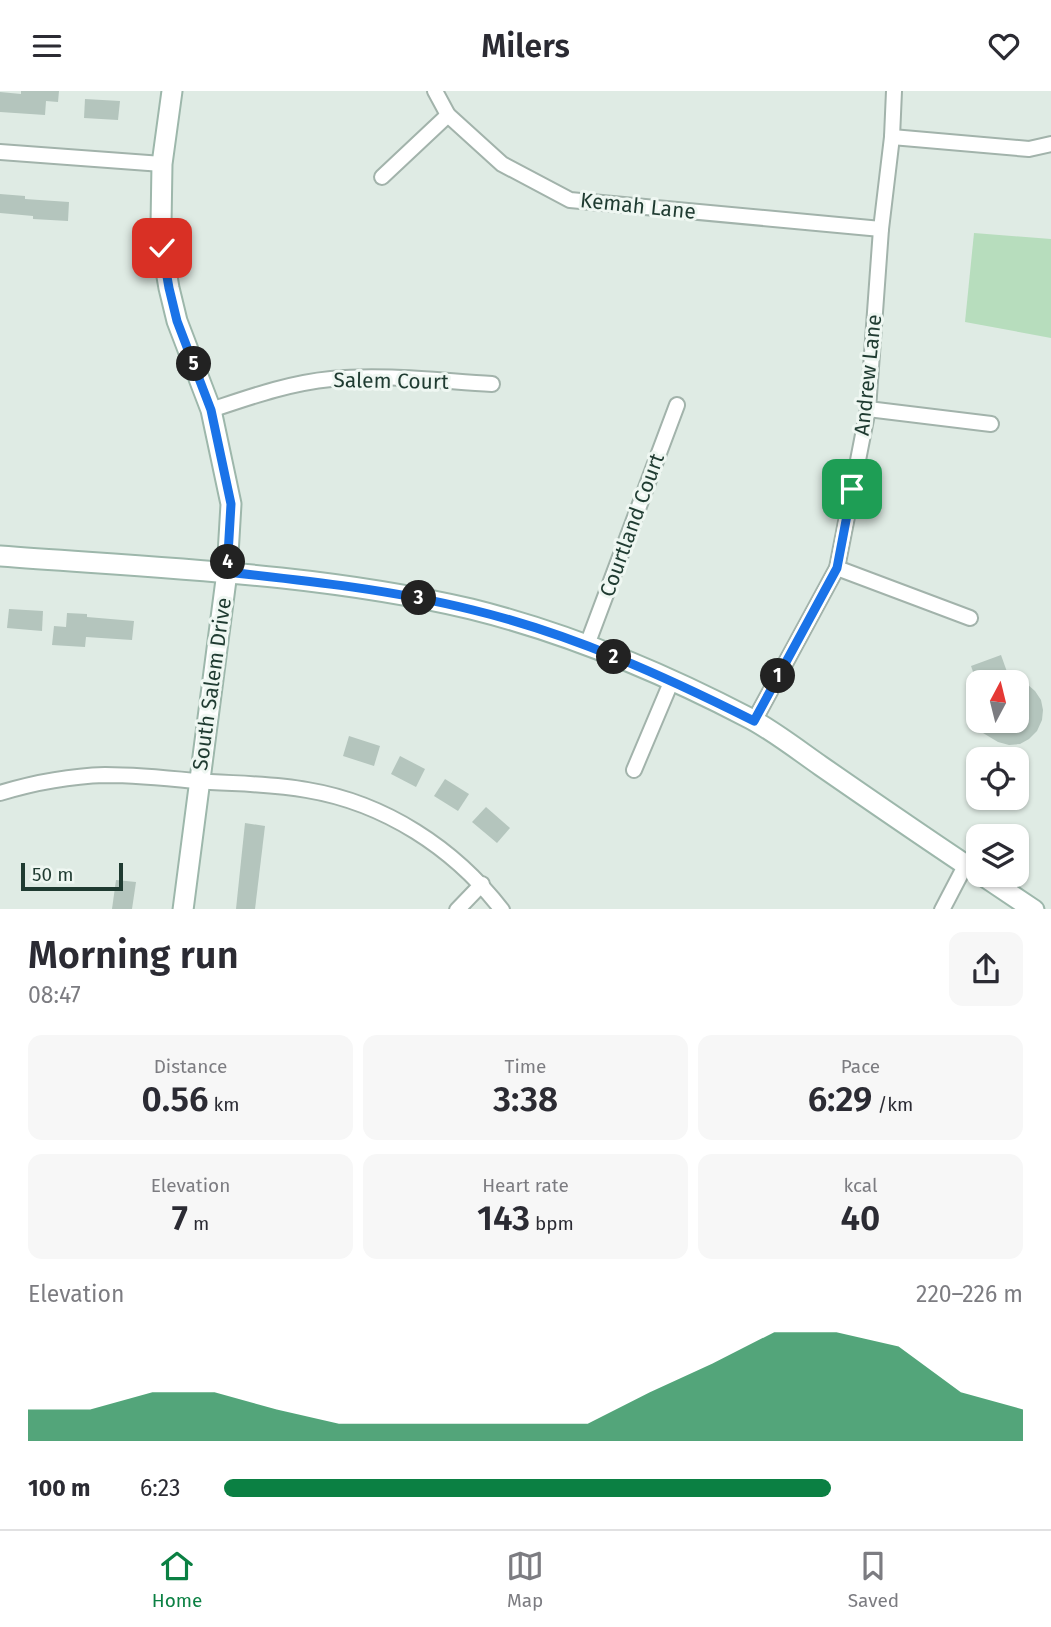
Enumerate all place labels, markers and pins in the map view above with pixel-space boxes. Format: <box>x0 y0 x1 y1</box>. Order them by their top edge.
pin <box>132 218 192 278</box>
pin: 5 <box>176 347 212 381</box>
pin <box>822 459 882 519</box>
pin: 4 <box>210 545 246 580</box>
pin: 3 <box>402 581 436 615</box>
pin: 2 <box>596 639 632 675</box>
pin: 1 <box>760 659 796 693</box>

